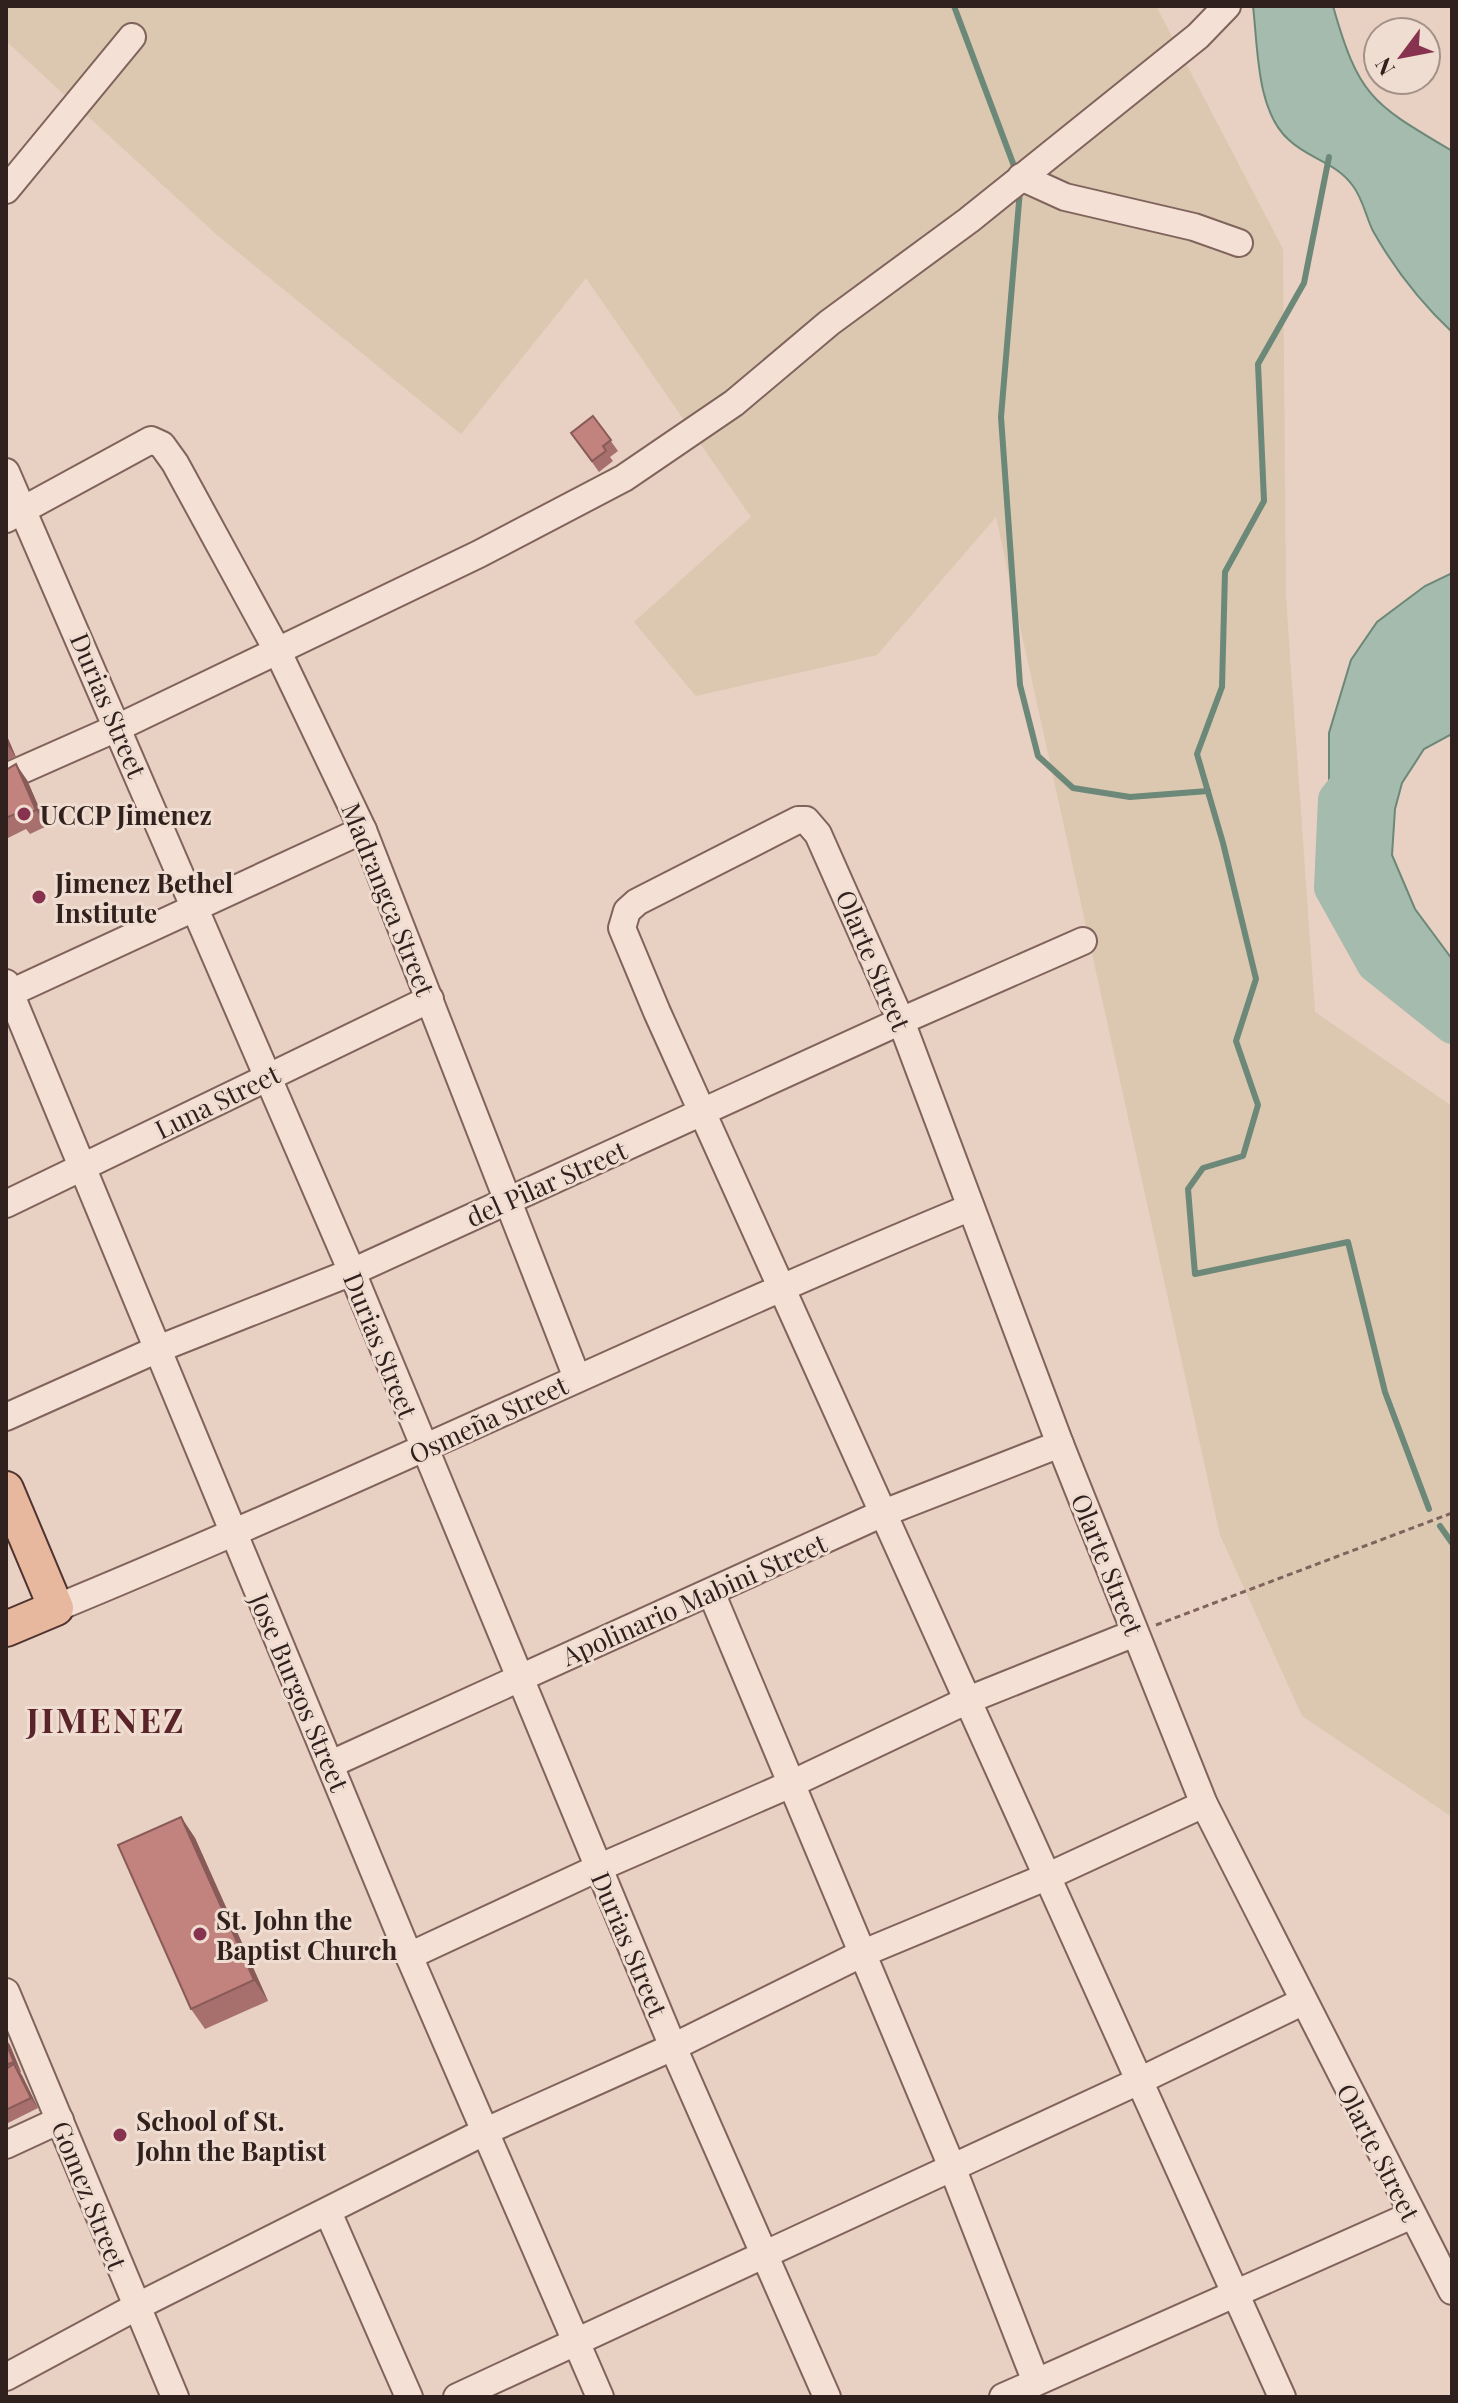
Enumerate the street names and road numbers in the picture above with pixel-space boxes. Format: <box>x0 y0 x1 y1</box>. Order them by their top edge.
street label: Durias Street <box>63 627 155 783</box>
street label: Madrangca Street <box>334 797 444 1002</box>
street label: Olarte Street <box>829 884 920 1036</box>
street label: Luna Street <box>149 1055 286 1146</box>
street label: del Pilar Street <box>460 1132 633 1234</box>
street label: Durias Street <box>336 1267 426 1424</box>
street label: Osmeña Street <box>403 1367 574 1471</box>
street label: Olarte Street <box>1064 1488 1153 1641</box>
street label: Apolinario Mabini Street <box>555 1525 833 1674</box>
street label: Jose Burgos Street <box>242 1587 358 1797</box>
street label: Durias Street <box>584 1866 676 2022</box>
street label: Olarte Street <box>1329 2077 1429 2227</box>
street label: Gomez Street <box>44 2115 136 2275</box>

